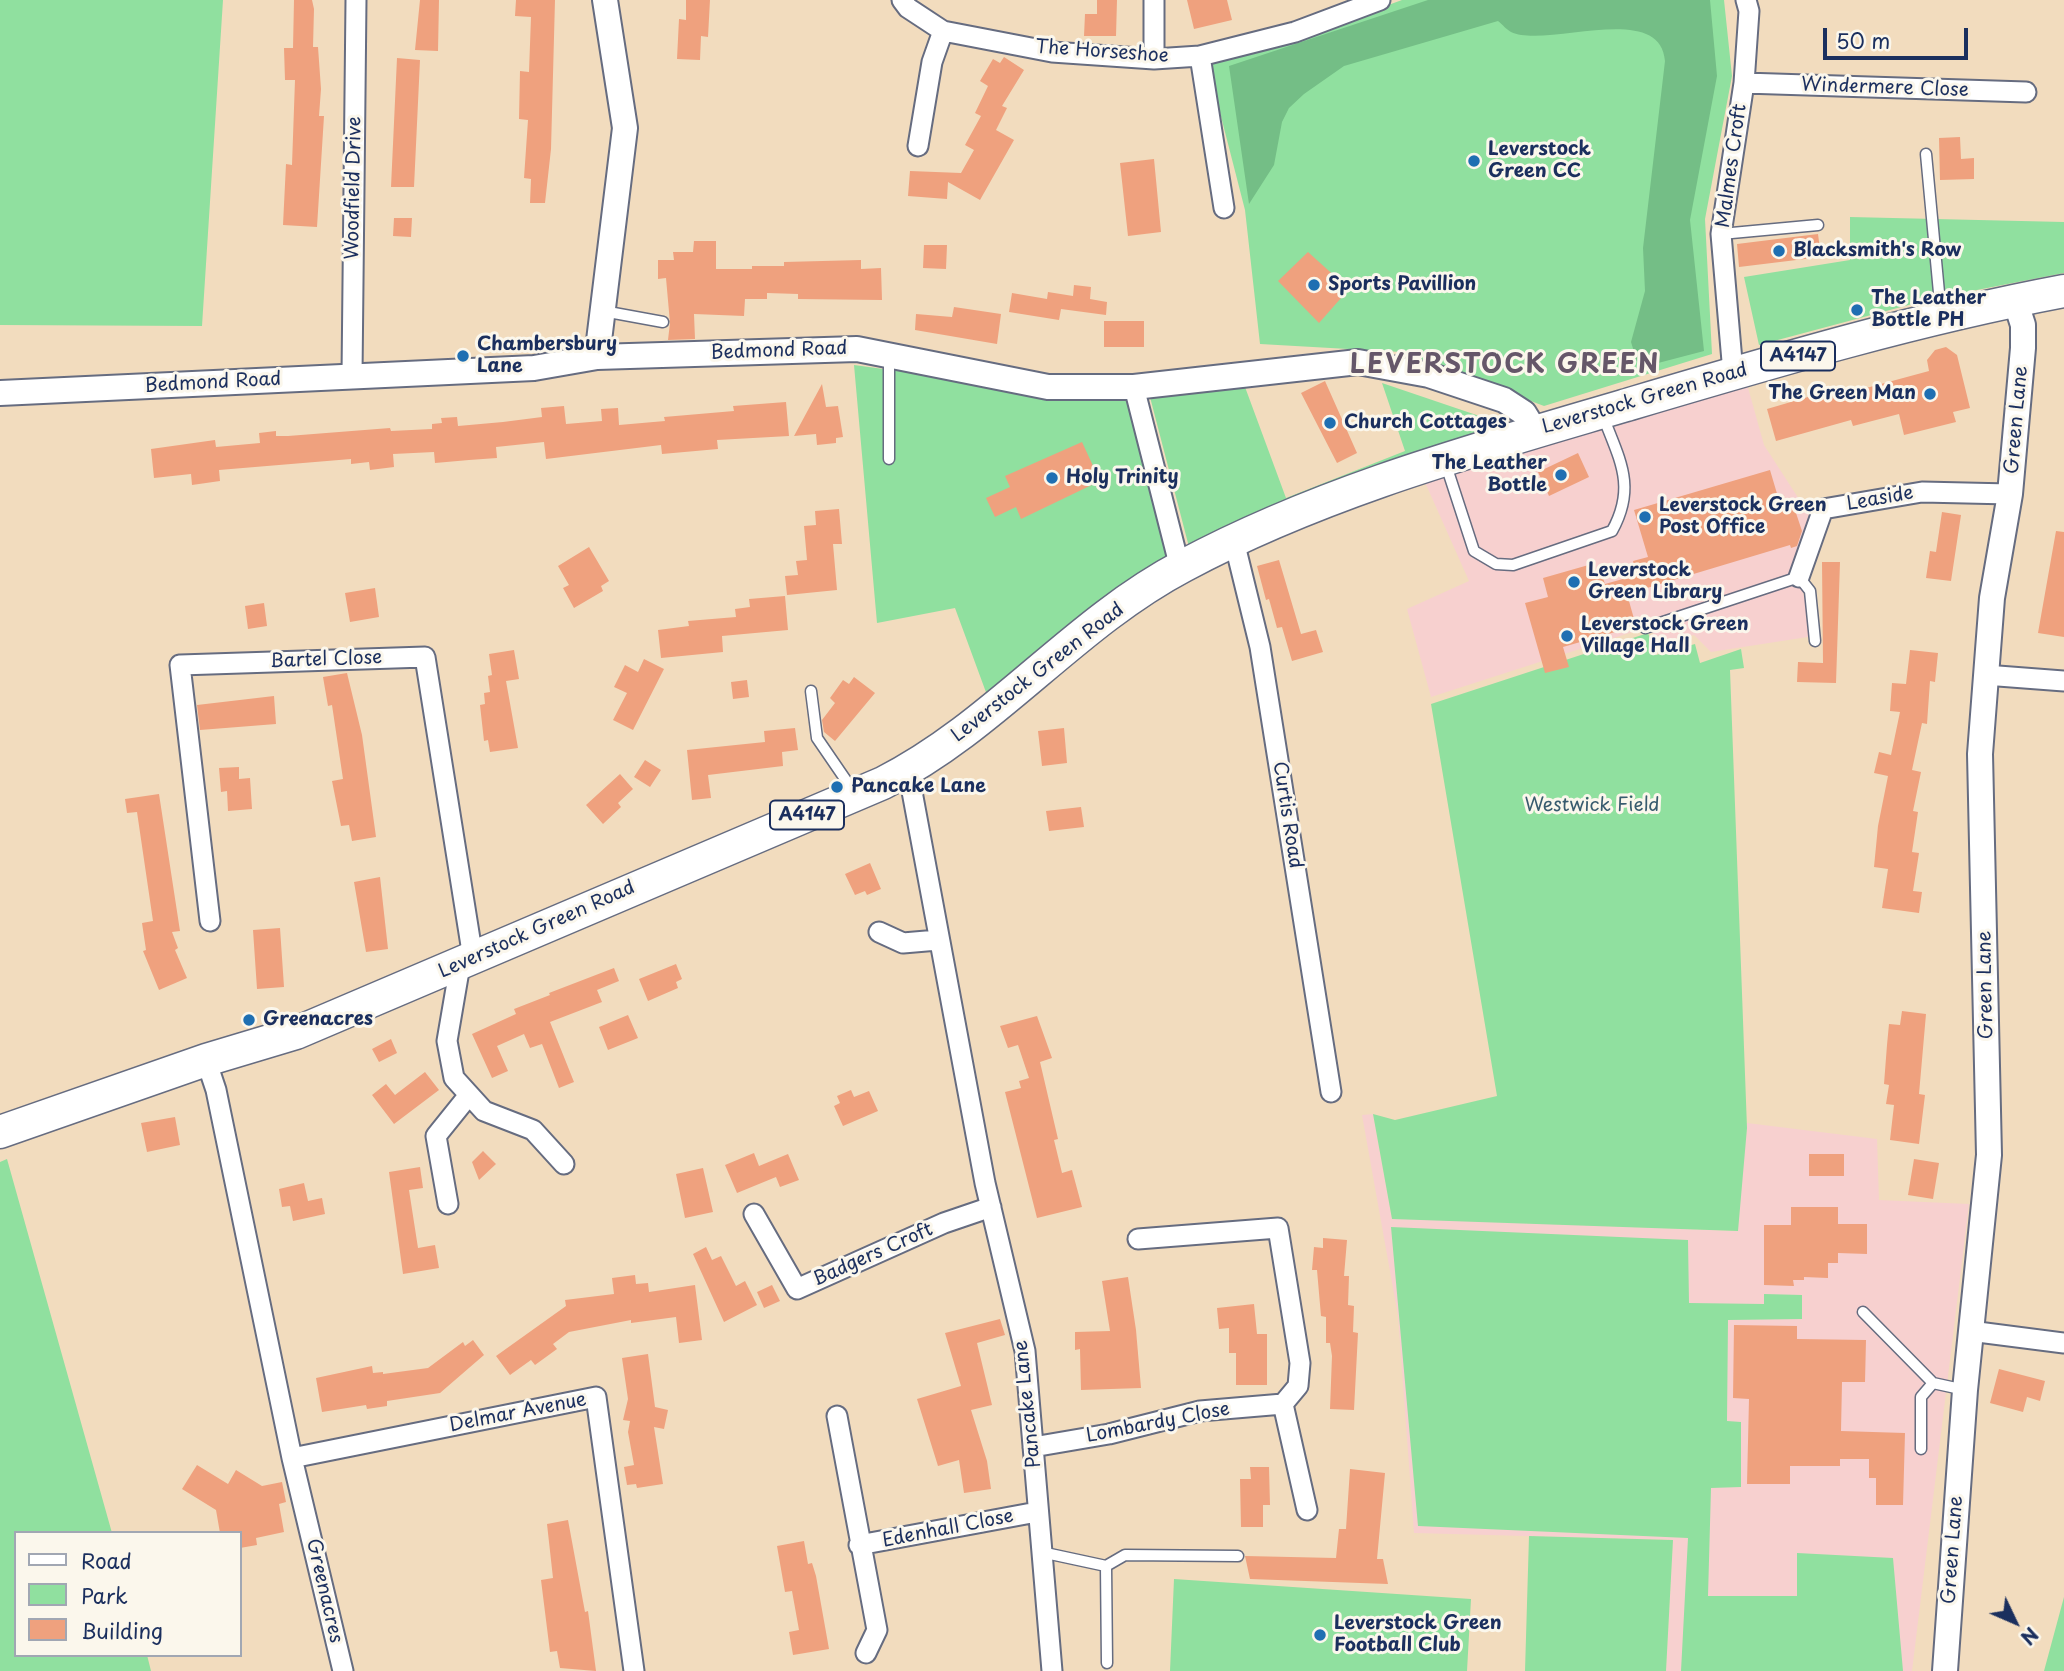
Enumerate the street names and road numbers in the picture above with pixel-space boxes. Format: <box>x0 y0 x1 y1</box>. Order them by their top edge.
street label: The Horseshoe <box>1035 36 1169 68</box>
street label: Windermere Close <box>1801 74 1969 102</box>
street label: Malmes Croft <box>1712 103 1752 229</box>
street label: Woodfield Drive <box>341 116 367 260</box>
street label: Bedmond Road <box>710 337 848 365</box>
road number: A4147 <box>1761 342 1835 370</box>
street label: Leverstock Green Road <box>1540 359 1750 439</box>
street label: Green Lane <box>2001 365 2033 475</box>
street label: Bedmond Road <box>144 368 282 398</box>
street label: Leaside <box>1845 482 1915 516</box>
street label: Leverstock Green Road <box>947 599 1129 747</box>
street label: Bartel Close <box>269 647 383 673</box>
street label: Curtis Road <box>1267 760 1307 870</box>
road number: A4147 <box>770 800 844 830</box>
street label: Leverstock Green Road <box>435 876 639 984</box>
street label: Green Lane <box>1974 931 1998 1039</box>
street label: Badgers Croft <box>809 1218 937 1292</box>
street label: Pancake Lane <box>1010 1339 1046 1469</box>
street label: Delmar Avenue <box>448 1389 588 1437</box>
street label: Lombardy Close <box>1084 1398 1232 1448</box>
street label: Green Lane <box>1938 1495 1968 1605</box>
street label: Edenhall Close <box>881 1505 1015 1553</box>
street label: Greenacres <box>301 1537 347 1645</box>

